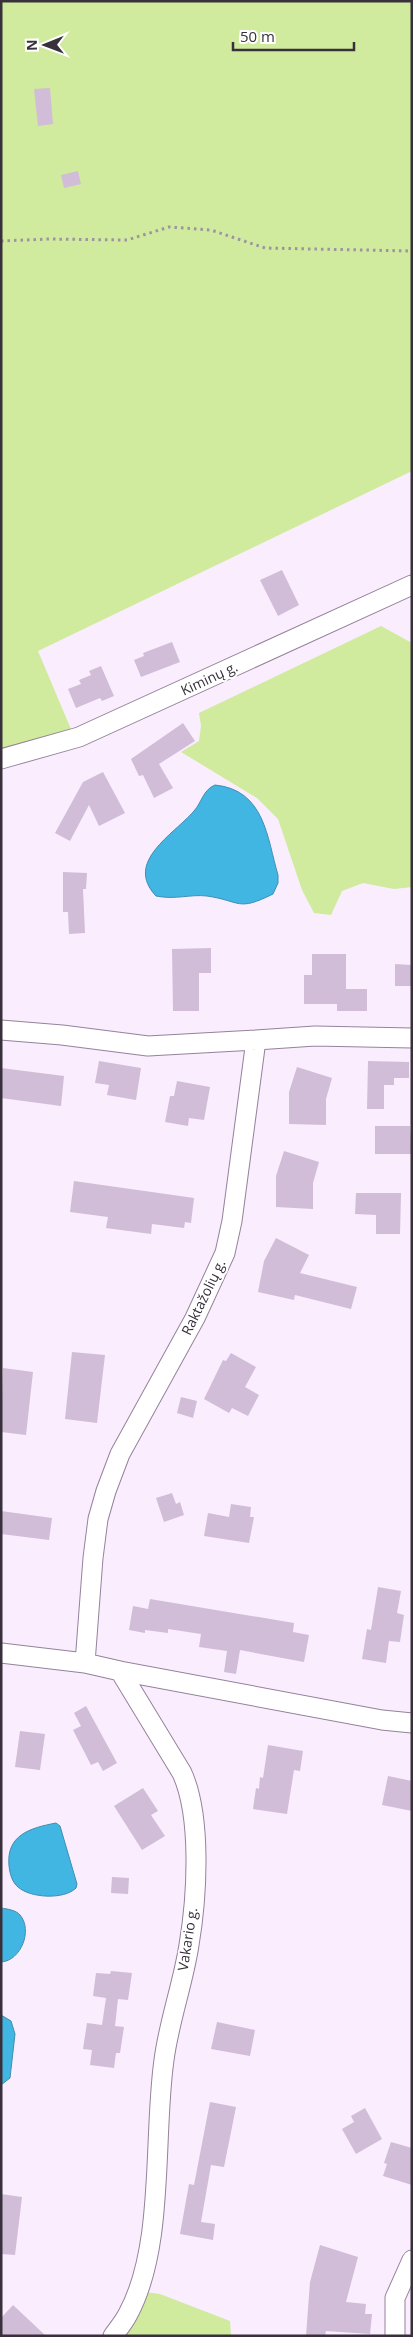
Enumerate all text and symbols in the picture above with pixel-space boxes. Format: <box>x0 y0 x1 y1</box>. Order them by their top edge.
north arrow <box>20 20 70 70</box>
scale bar <box>233 20 354 52</box>
text: 50 m <box>240 26 275 46</box>
text: N <box>22 39 41 51</box>
street label: Kiminų g. <box>177 657 241 699</box>
street label: Raktažolių g. <box>176 1256 230 1338</box>
street label: Vakario g. <box>173 1906 201 1972</box>

